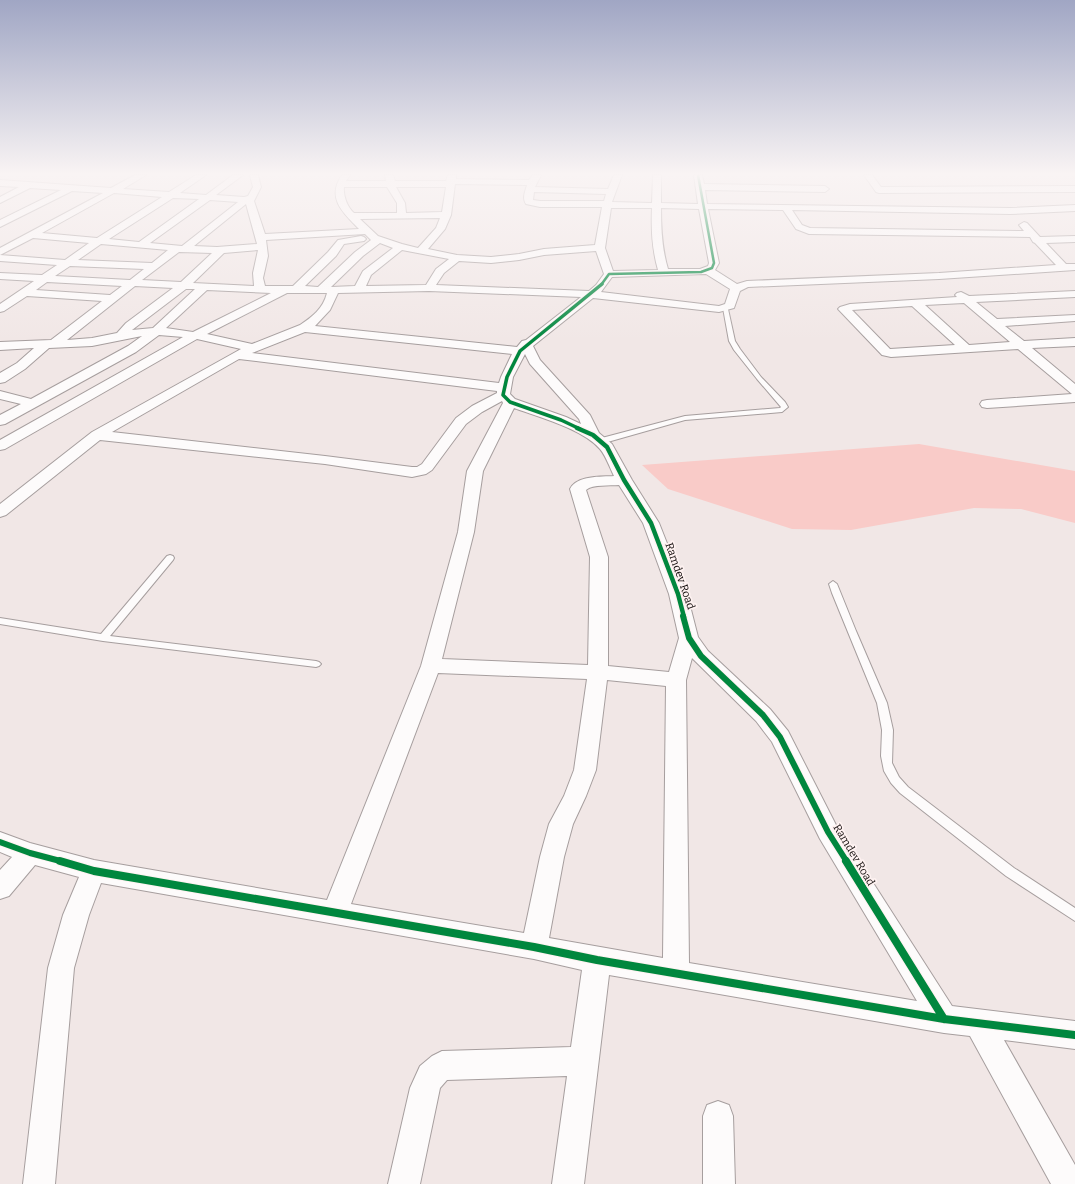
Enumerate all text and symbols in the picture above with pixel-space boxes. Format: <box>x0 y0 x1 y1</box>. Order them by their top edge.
street label: Ramdev Road <box>662 541 698 612</box>
street label: Ramdev Road <box>830 822 878 889</box>

